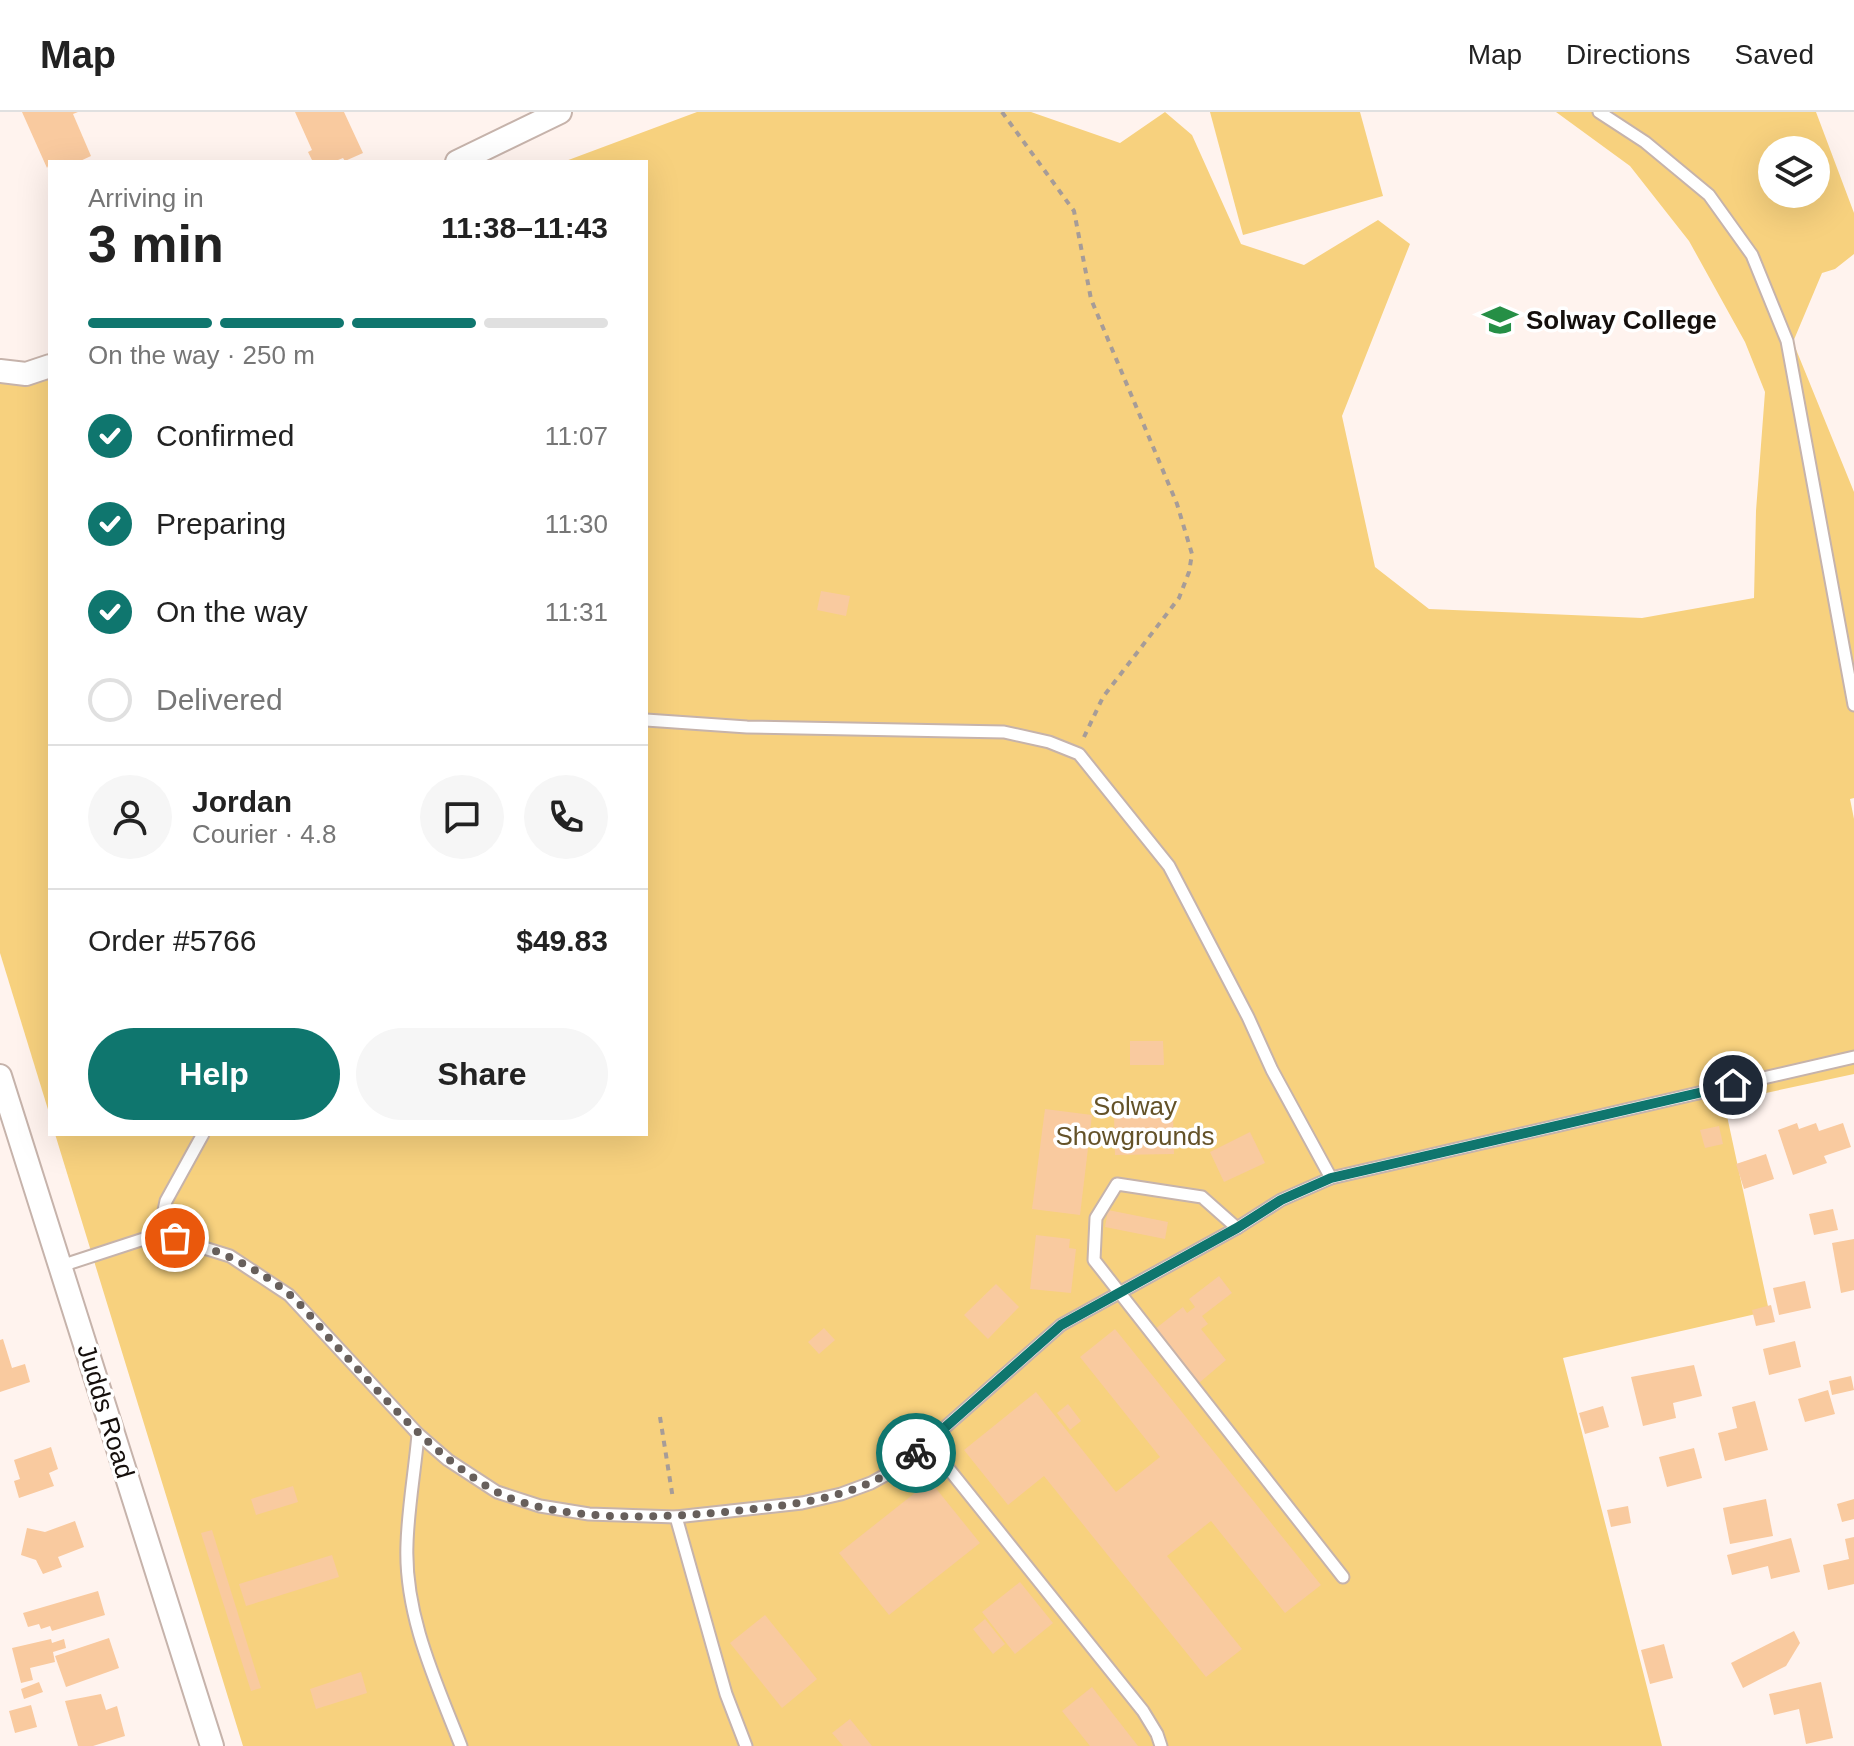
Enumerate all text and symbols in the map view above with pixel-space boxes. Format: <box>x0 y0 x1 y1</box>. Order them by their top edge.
text: Map <box>40 34 116 76</box>
text: Map <box>1468 39 1522 70</box>
text: Directions <box>1566 39 1691 70</box>
text: Saved <box>1735 39 1814 70</box>
map controls <box>1758 136 1830 208</box>
button: layers <box>1758 136 1830 208</box>
text: Arriving in <box>88 183 204 213</box>
text: 11:38–11:43 <box>441 211 608 244</box>
text: 3 min <box>88 215 224 273</box>
school or university icon: Solway College <box>1481 301 1519 339</box>
place label: Solway College <box>1526 305 1717 335</box>
text: On the way · 250 m <box>88 340 315 370</box>
icon: check <box>88 414 132 458</box>
text: Confirmed <box>156 419 294 452</box>
text: 11:07 <box>545 421 608 451</box>
icon: check <box>88 502 132 546</box>
text: Preparing <box>156 507 286 540</box>
text: 11:30 <box>545 509 608 539</box>
icon: check <box>88 590 132 634</box>
text: On the way <box>156 595 308 628</box>
text: 11:31 <box>545 597 608 627</box>
text: Delivered <box>156 683 283 716</box>
button: person <box>88 775 172 859</box>
button: chat <box>420 775 504 859</box>
button: phone <box>524 775 608 859</box>
text: Jordan <box>192 785 292 818</box>
text: Courier · 4.8 <box>192 819 337 849</box>
text: Order #5766 <box>88 924 256 957</box>
text: $49.83 <box>516 924 608 957</box>
button: Help <box>88 1028 340 1120</box>
button: Share <box>356 1028 608 1120</box>
pin <box>1699 1051 1767 1119</box>
icon: home <box>1711 1063 1755 1107</box>
park label: Solway Showgrounds <box>1056 1091 1215 1151</box>
pin <box>141 1204 209 1272</box>
icon: bag <box>153 1216 197 1260</box>
street label: Judds Road <box>71 1340 141 1482</box>
courier <box>876 1413 956 1493</box>
icon: bike <box>894 1431 938 1475</box>

